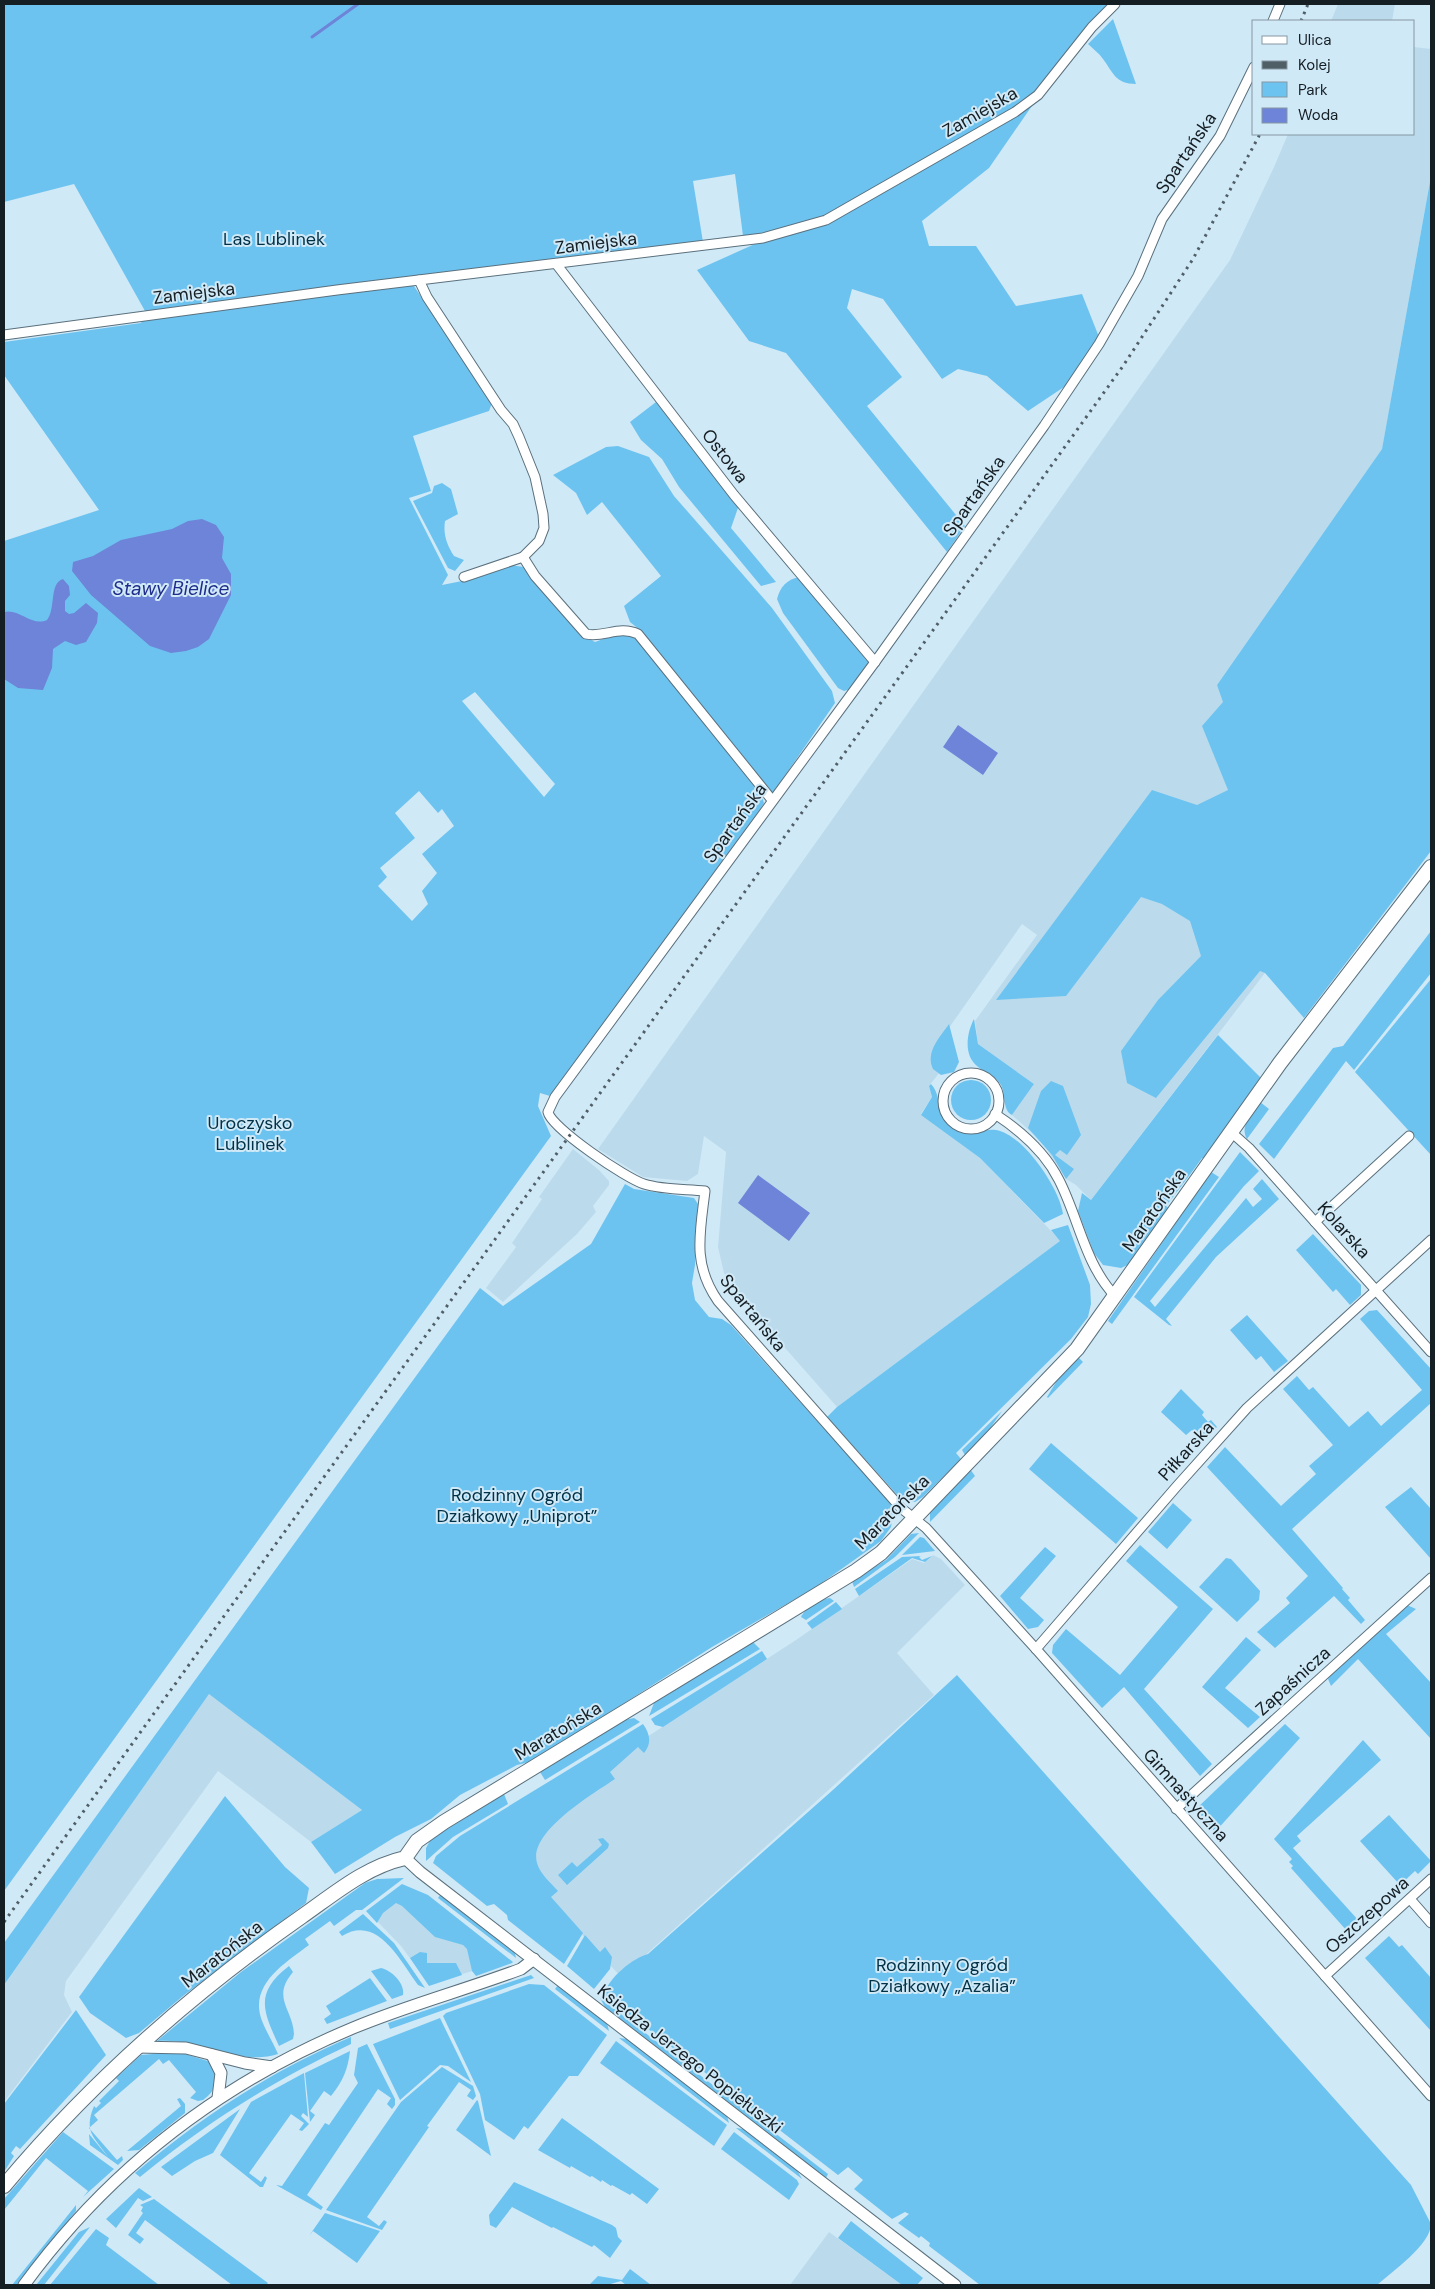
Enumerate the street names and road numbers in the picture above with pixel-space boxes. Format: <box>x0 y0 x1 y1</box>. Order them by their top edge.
street label: Zamiejska <box>938 81 1022 143</box>
street label: Spartańska <box>1150 108 1222 198</box>
street label: Zamiejska <box>554 226 638 260</box>
street label: Zamiejska <box>152 276 236 310</box>
street label: Ostowa <box>696 424 754 488</box>
street label: Spartańska <box>937 451 1011 541</box>
street label: Spartańska <box>698 778 772 868</box>
street label: Maratońska <box>1116 1163 1192 1257</box>
street label: Kolarska <box>1312 1196 1376 1264</box>
street label: Spartańska <box>714 1269 792 1357</box>
street label: Piłkarska <box>1153 1416 1219 1486</box>
street label: Maratońska <box>849 1469 935 1555</box>
street label: Zapaśnicza <box>1251 1641 1335 1721</box>
street label: Maratońska <box>510 1696 606 1766</box>
street label: Gimnastyczna <box>1138 1743 1234 1847</box>
street label: Oszczepowa <box>1320 1871 1414 1959</box>
street label: Maratońska <box>176 1915 268 1993</box>
street label: Księdza Jerzego Popiełuszki <box>592 1979 788 2139</box>

